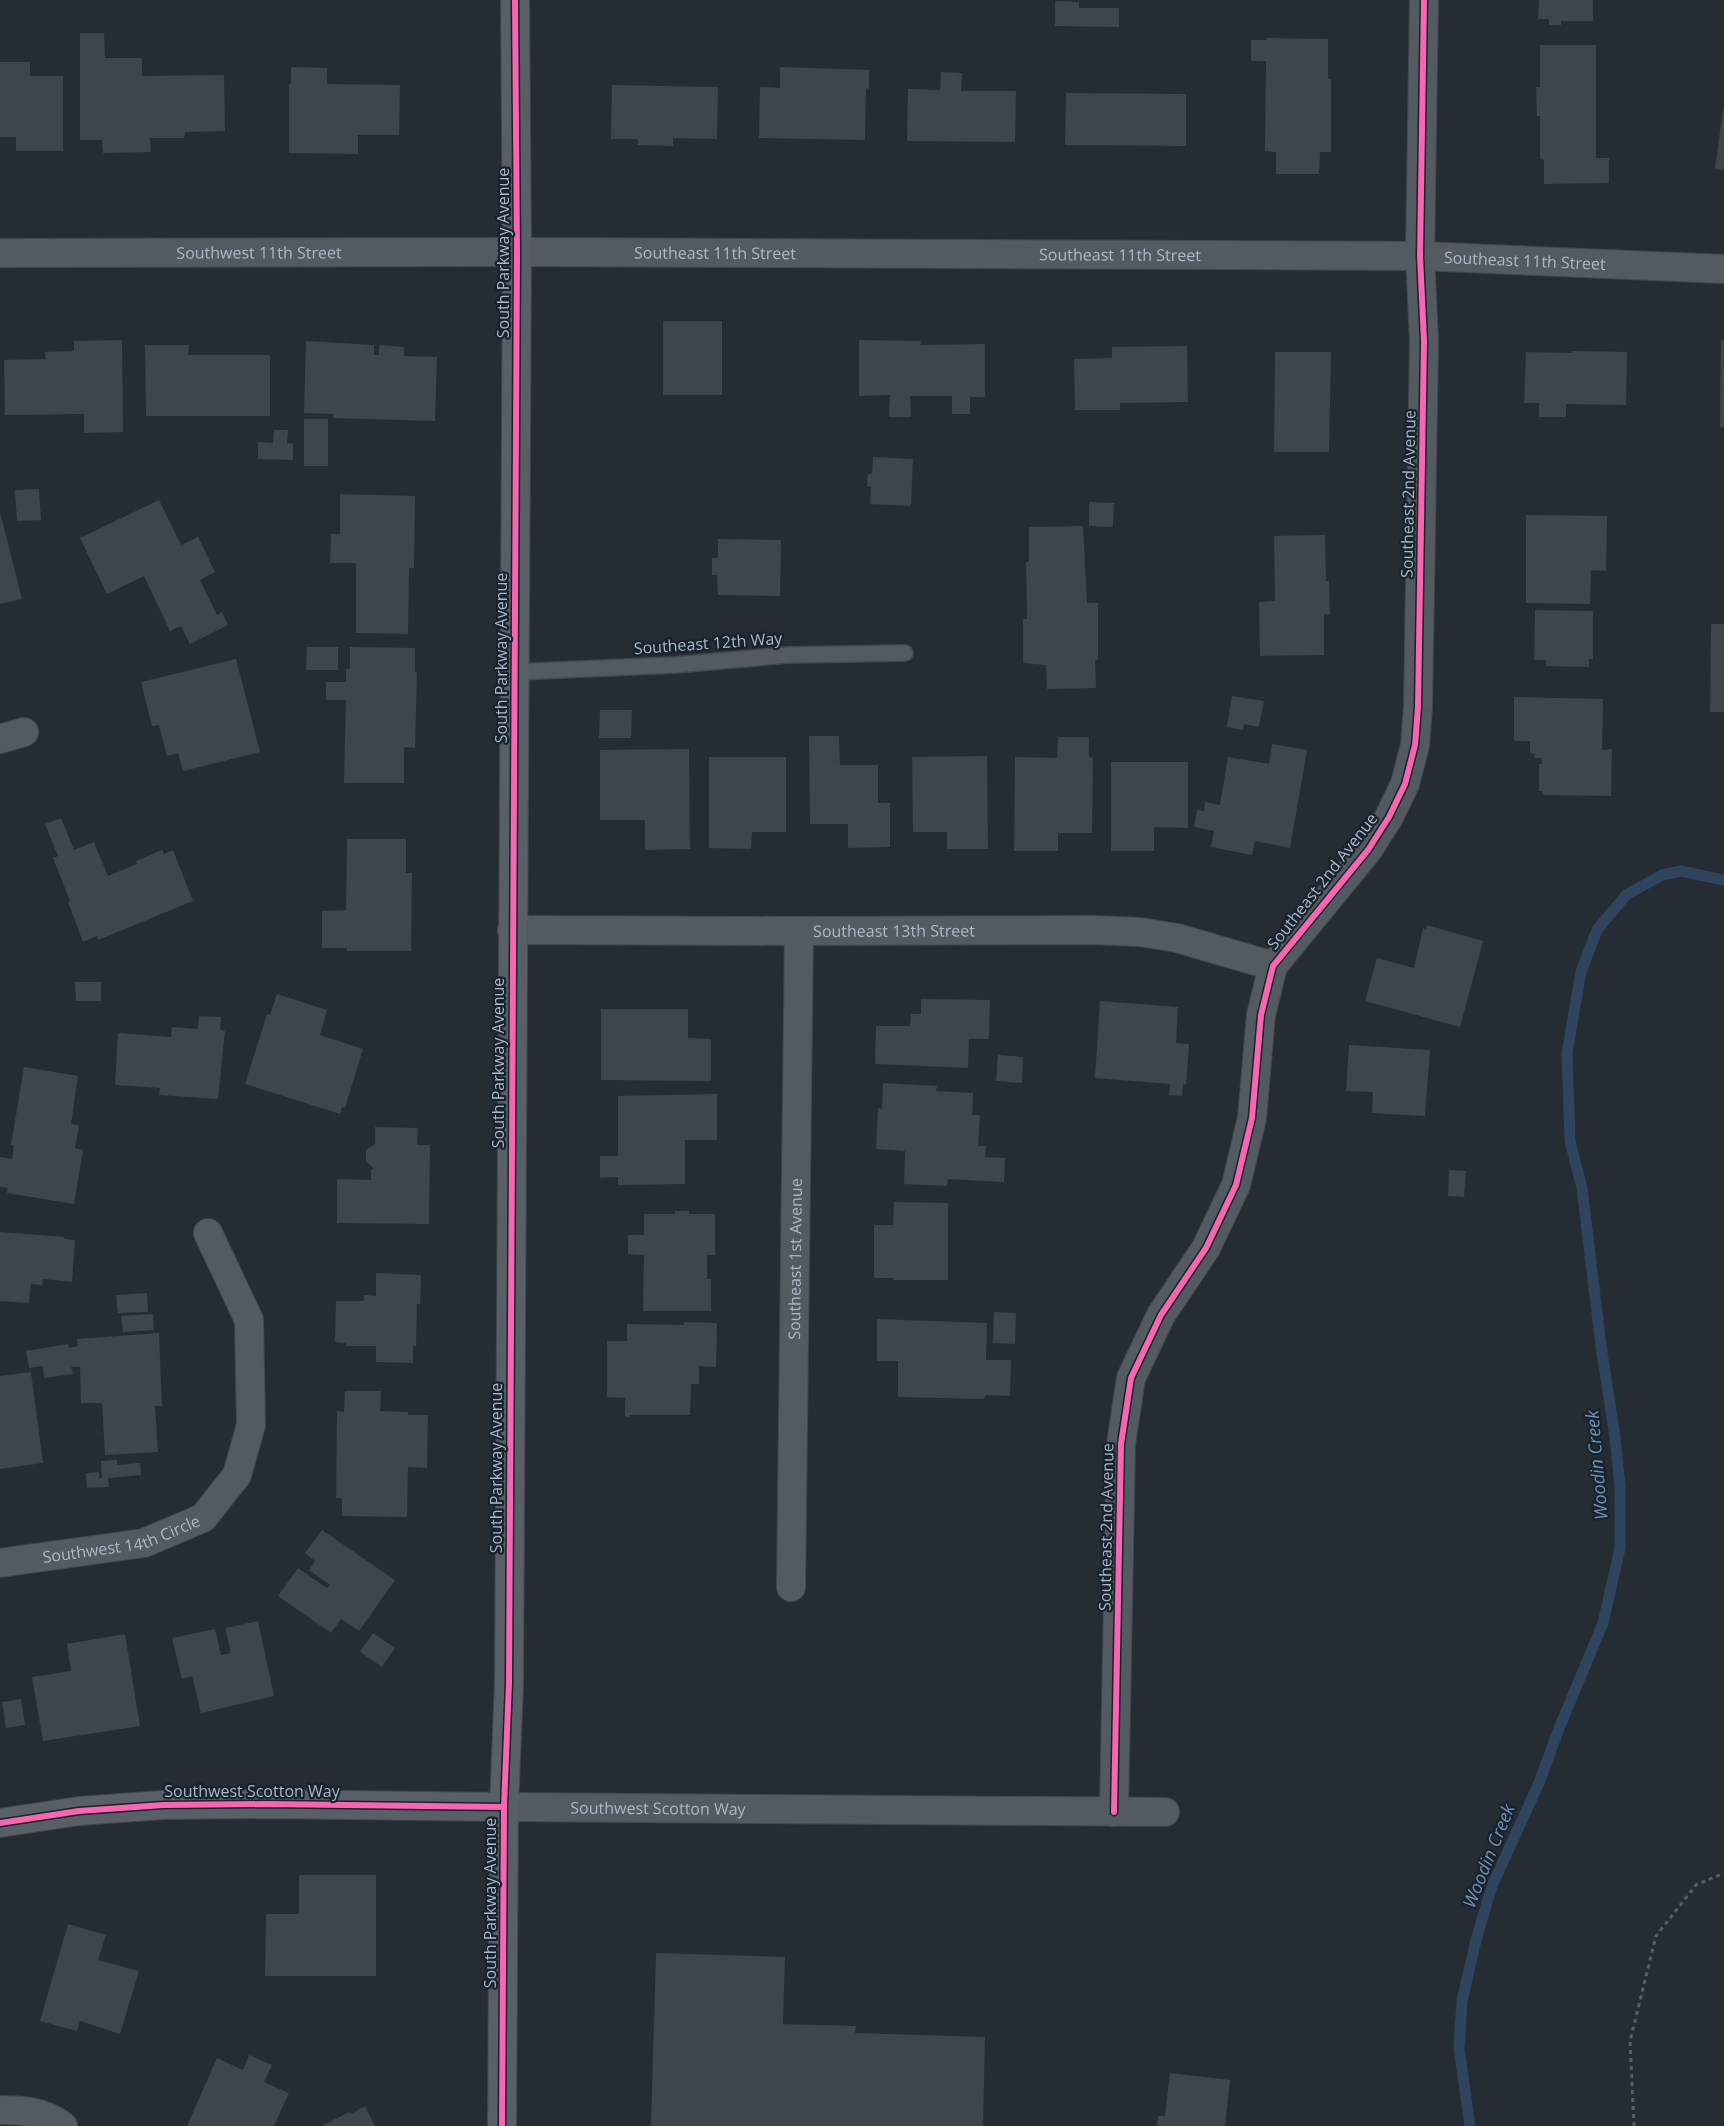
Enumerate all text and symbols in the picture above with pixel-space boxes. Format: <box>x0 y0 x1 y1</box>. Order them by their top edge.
street label: South Parkway Avenue <box>492 168 514 338</box>
street label: Southwest 11th Street <box>176 241 342 264</box>
street label: Southeast 11th Street <box>634 242 796 264</box>
street label: Southeast 11th Street <box>1039 243 1201 266</box>
street label: Southeast 11th Street <box>1444 246 1606 275</box>
street label: Southeast 2nd Avenue <box>1396 410 1420 578</box>
street label: South Parkway Avenue <box>490 573 512 743</box>
street label: Southeast 12th Way <box>633 627 784 659</box>
street label: Southeast 2nd Avenue <box>1262 808 1382 954</box>
street label: Southeast 13th Street <box>813 919 975 942</box>
street label: South Parkway Avenue <box>487 978 509 1148</box>
street label: Southeast 1st Avenue <box>783 1178 807 1340</box>
street label: South Parkway Avenue <box>485 1383 507 1553</box>
water label: Woodin Creek <box>1579 1408 1613 1521</box>
street label: Southeast 2nd Avenue <box>1094 1443 1118 1611</box>
street label: Southwest 14th Circle <box>41 1510 203 1568</box>
street label: Southwest Scotton Way <box>164 1780 341 1802</box>
street label: Southwest Scotton Way <box>570 1797 747 1820</box>
water label: Woodin Creek <box>1456 1799 1520 1911</box>
street label: South Parkway Avenue <box>479 1818 501 1988</box>

